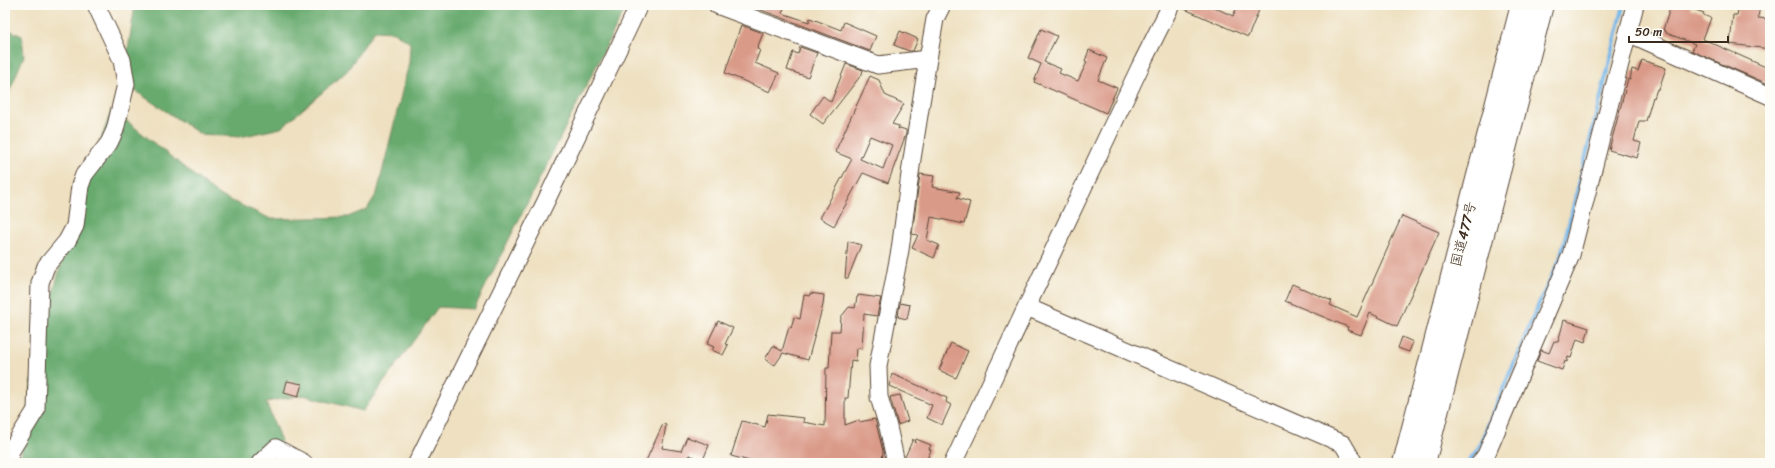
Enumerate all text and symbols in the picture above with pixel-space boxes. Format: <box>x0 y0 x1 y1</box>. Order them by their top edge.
scale bar <box>1629 18 1728 44</box>
text: 50 m <box>1635 21 1662 43</box>
street label: 国道477号 <box>1443 199 1484 270</box>

